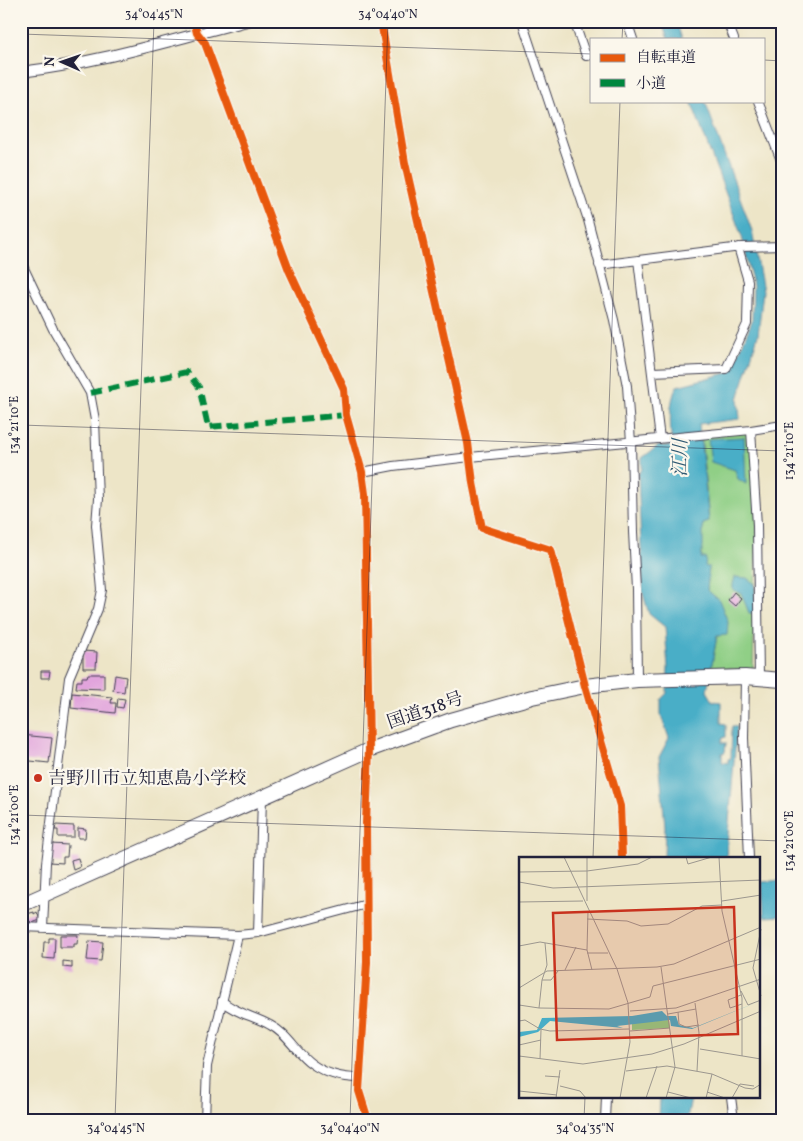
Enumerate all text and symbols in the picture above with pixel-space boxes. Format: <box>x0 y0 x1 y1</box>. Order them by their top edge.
text: 34°04'45"N <box>125 7 183 23</box>
text: 34°04'40"N <box>358 7 418 23</box>
north arrow <box>38 38 88 88</box>
legend <box>590 38 766 102</box>
text: 自転車道 <box>636 48 696 69</box>
text: N <box>41 56 60 67</box>
text: 小道 <box>636 74 666 95</box>
text: 134°21'10"E <box>7 396 23 454</box>
text: 134°21'10"E <box>782 422 798 480</box>
water label: 江川 <box>668 437 694 477</box>
street label: 国道318号 <box>384 687 467 736</box>
place label: 吉野川市立知恵島小学校 <box>48 767 246 792</box>
marker: 吉野川市立知恵島小学校 <box>32 772 44 784</box>
text: 134°21'00"E <box>7 785 23 845</box>
text: 134°21'00"E <box>782 811 798 871</box>
inset map <box>519 857 760 1098</box>
text: 34°04'45"N <box>87 1121 145 1137</box>
text: 34°04'40"N <box>320 1121 380 1137</box>
text: 34°04'35"N <box>556 1121 614 1137</box>

